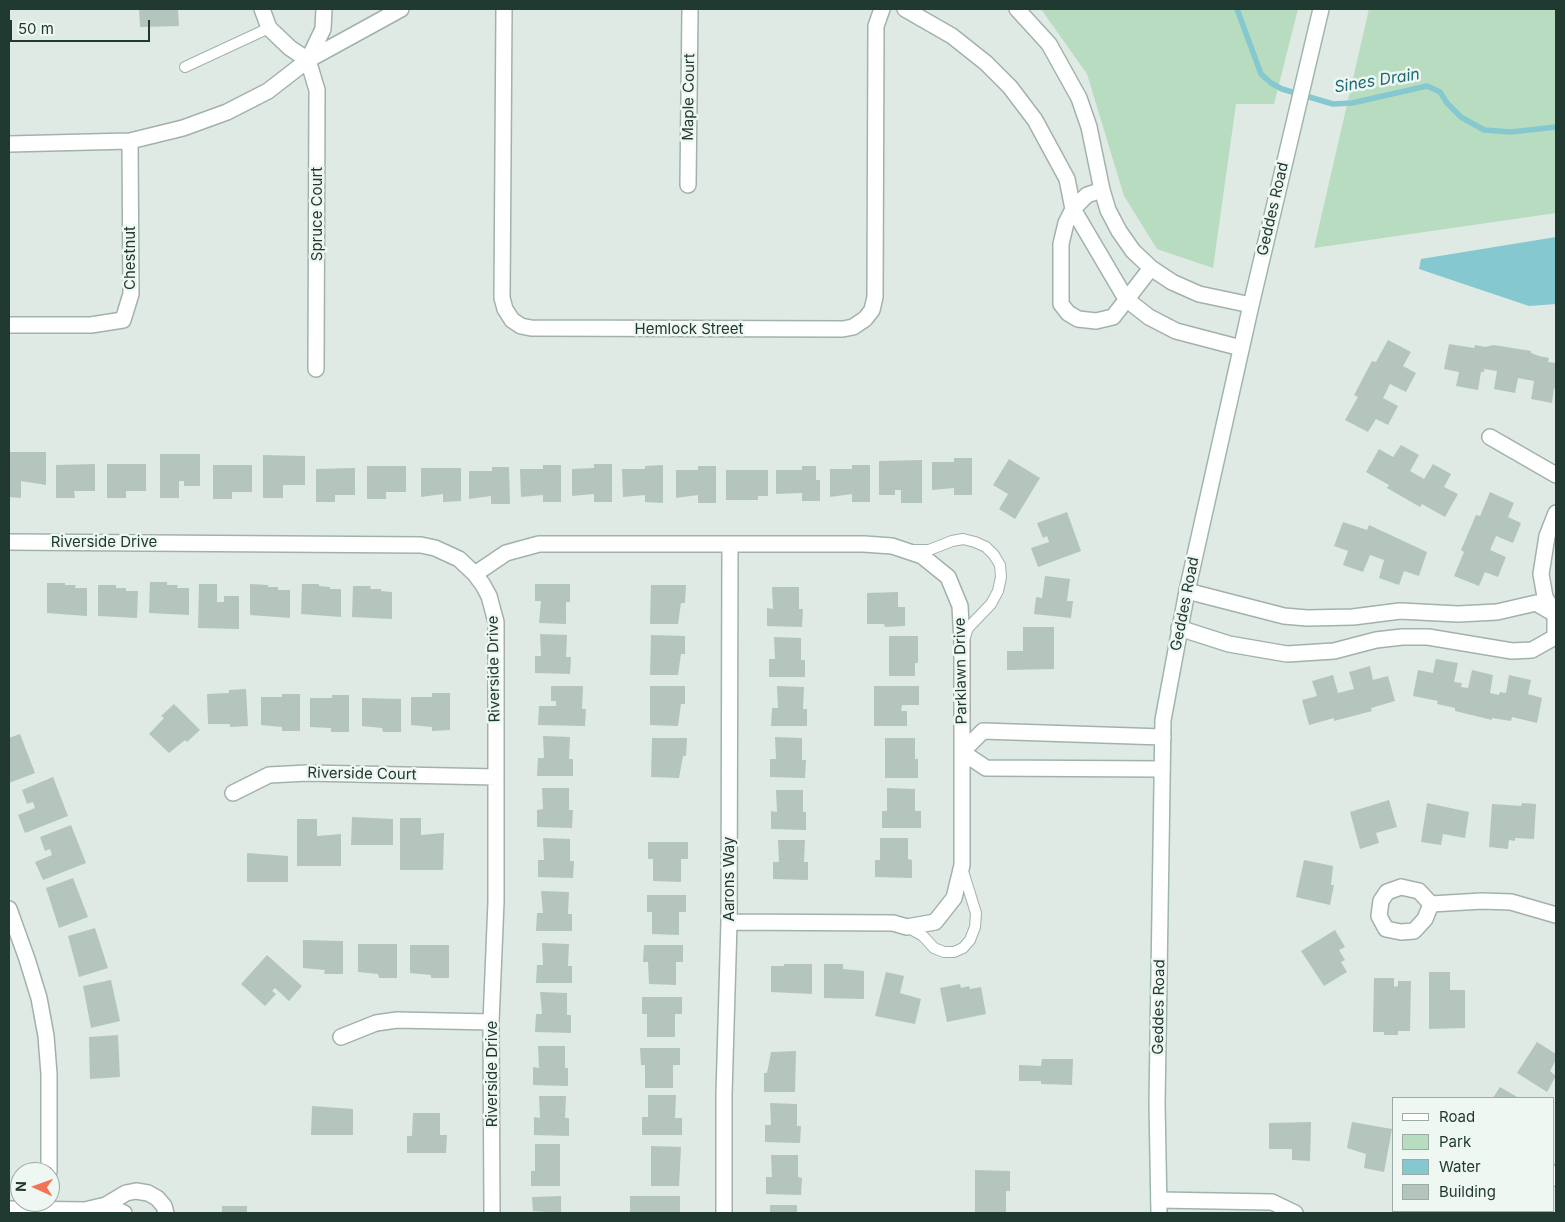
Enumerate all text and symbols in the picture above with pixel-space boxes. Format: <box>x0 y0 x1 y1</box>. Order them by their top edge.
scale bar <box>12 10 152 42</box>
text: 50 m <box>18 19 54 38</box>
street label: Maple Court <box>679 53 699 141</box>
water label: Sines Drain <box>1333 65 1421 97</box>
street label: Geddes Road <box>1254 161 1292 257</box>
street label: Spruce Court <box>308 167 326 261</box>
street label: Chestnut <box>121 226 139 290</box>
street label: Hemlock Street <box>634 320 744 338</box>
street label: Riverside Drive <box>51 533 157 551</box>
street label: Geddes Road <box>1167 555 1203 653</box>
street label: Riverside Drive <box>484 615 504 723</box>
street label: Parklawn Drive <box>951 617 971 725</box>
street label: Riverside Court <box>307 764 417 784</box>
street label: Aarons Way <box>720 837 738 921</box>
street label: Geddes Road <box>1149 959 1169 1055</box>
street label: Riverside Drive <box>483 1021 501 1127</box>
legend <box>1392 1097 1555 1212</box>
text: Road <box>1439 1107 1475 1126</box>
text: Park <box>1439 1132 1471 1151</box>
text: Water <box>1439 1157 1481 1176</box>
north arrow <box>10 1162 60 1212</box>
text: N <box>12 1181 29 1192</box>
text: Building <box>1439 1182 1496 1201</box>

